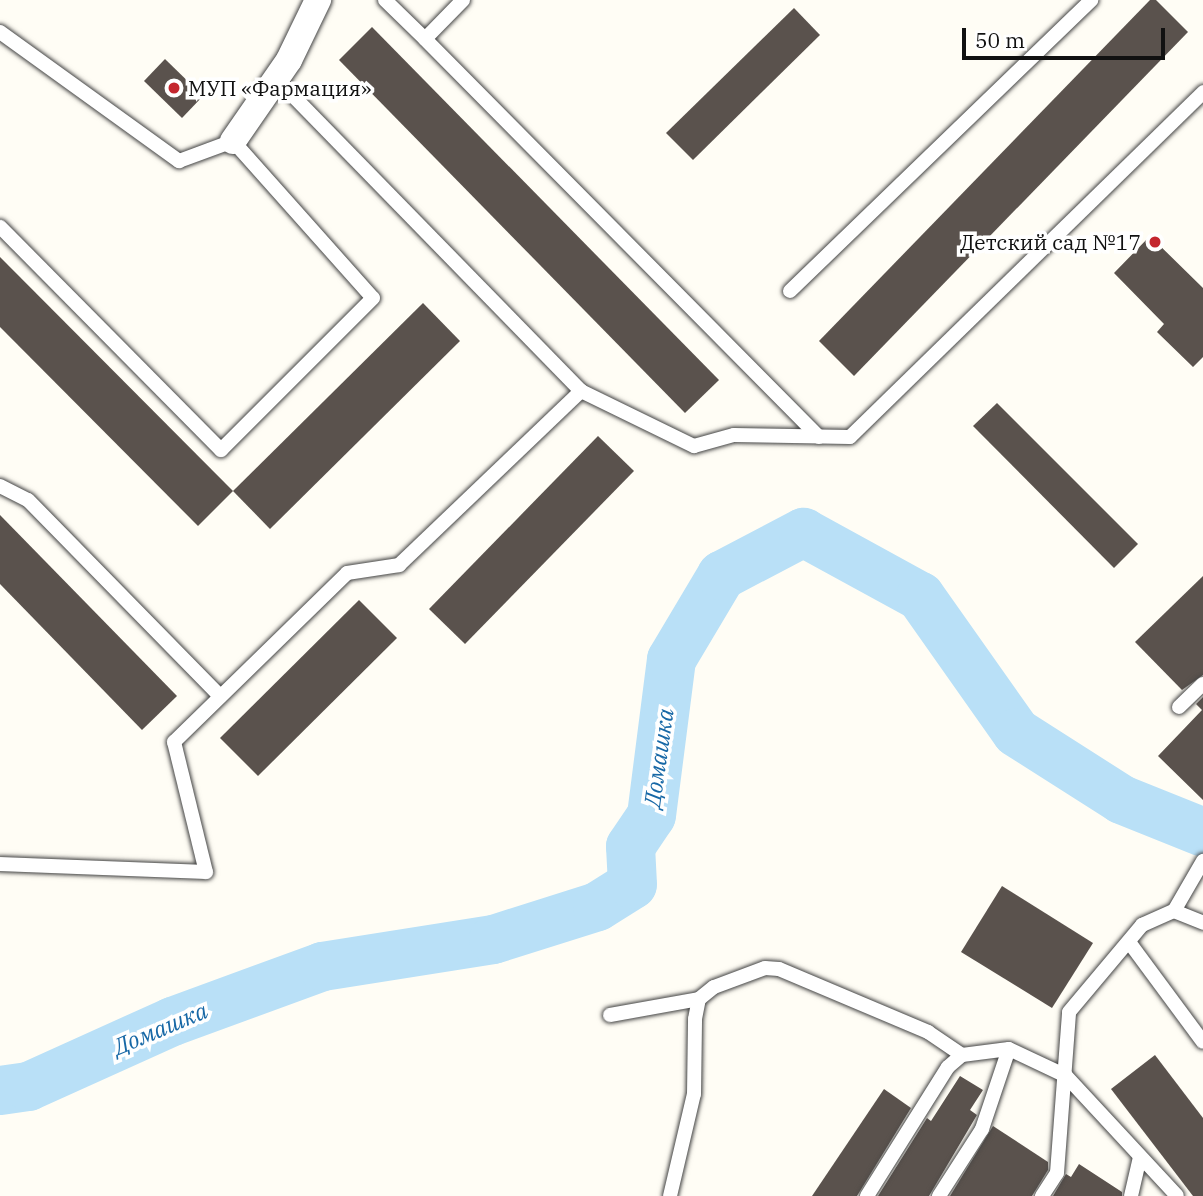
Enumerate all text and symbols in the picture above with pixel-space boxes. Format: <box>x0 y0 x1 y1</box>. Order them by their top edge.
scale bar <box>965 14 1168 58</box>
text: 50 m <box>975 26 1025 54</box>
place label: МУП «Фармация» <box>188 75 371 101</box>
marker: МУП «Фармация» <box>166 80 182 96</box>
place label: Детский сад №17 <box>960 229 1141 255</box>
marker: Детский сад №17 <box>1147 234 1163 250</box>
water label: Домашка <box>637 706 679 810</box>
water label: Домашка <box>109 996 211 1060</box>

